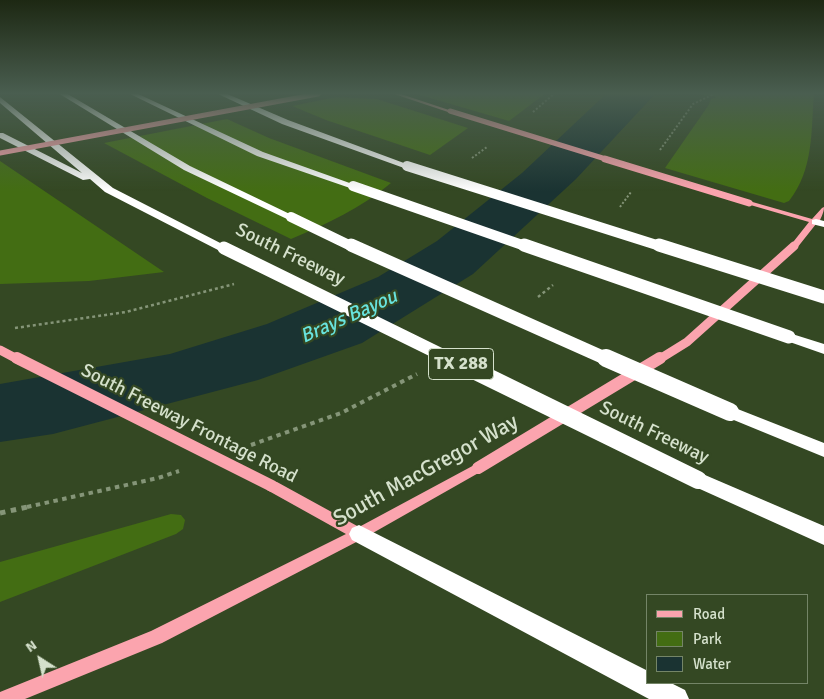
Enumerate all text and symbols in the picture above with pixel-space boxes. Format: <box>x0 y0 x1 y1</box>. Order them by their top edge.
street label: South Freeway <box>232 219 348 291</box>
water label: Brays Bayou <box>297 285 401 349</box>
road number: TX 288 <box>428 348 494 379</box>
street label: South Freeway Frontage Road <box>77 359 301 489</box>
street label: South Freeway <box>596 397 712 469</box>
street label: South MacGregor Way <box>329 409 523 533</box>
legend <box>646 594 809 684</box>
text: Road <box>693 605 725 623</box>
text: Park <box>693 630 722 648</box>
north arrow <box>15 634 65 684</box>
text: N <box>22 637 40 656</box>
text: Water <box>693 655 731 673</box>

